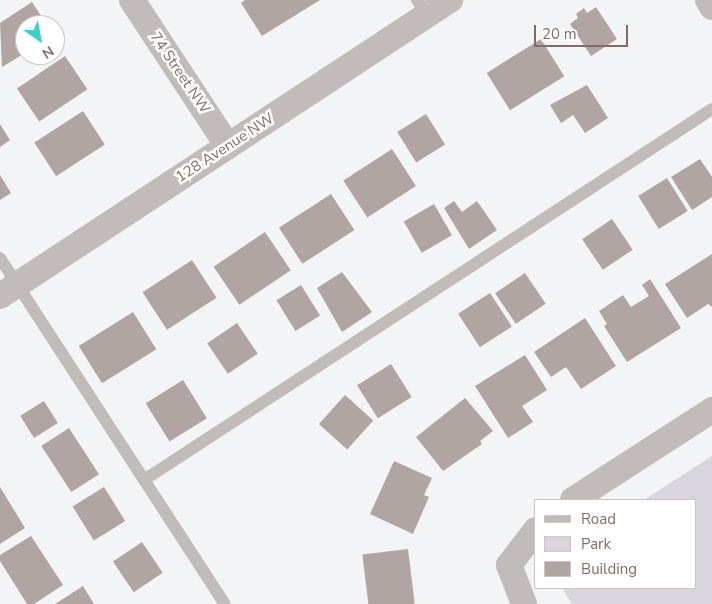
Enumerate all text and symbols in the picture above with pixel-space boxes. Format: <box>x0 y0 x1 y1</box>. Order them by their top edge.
north arrow <box>15 15 65 65</box>
scale bar <box>537 15 631 47</box>
text: 20 m <box>542 24 577 44</box>
street label: 74 Street NW <box>146 29 214 117</box>
text: N <box>38 41 57 63</box>
street label: 128 Avenue NW <box>173 110 277 186</box>
legend <box>534 499 697 589</box>
text: Road <box>581 509 616 529</box>
text: Park <box>581 534 611 554</box>
text: Building <box>581 559 637 579</box>

